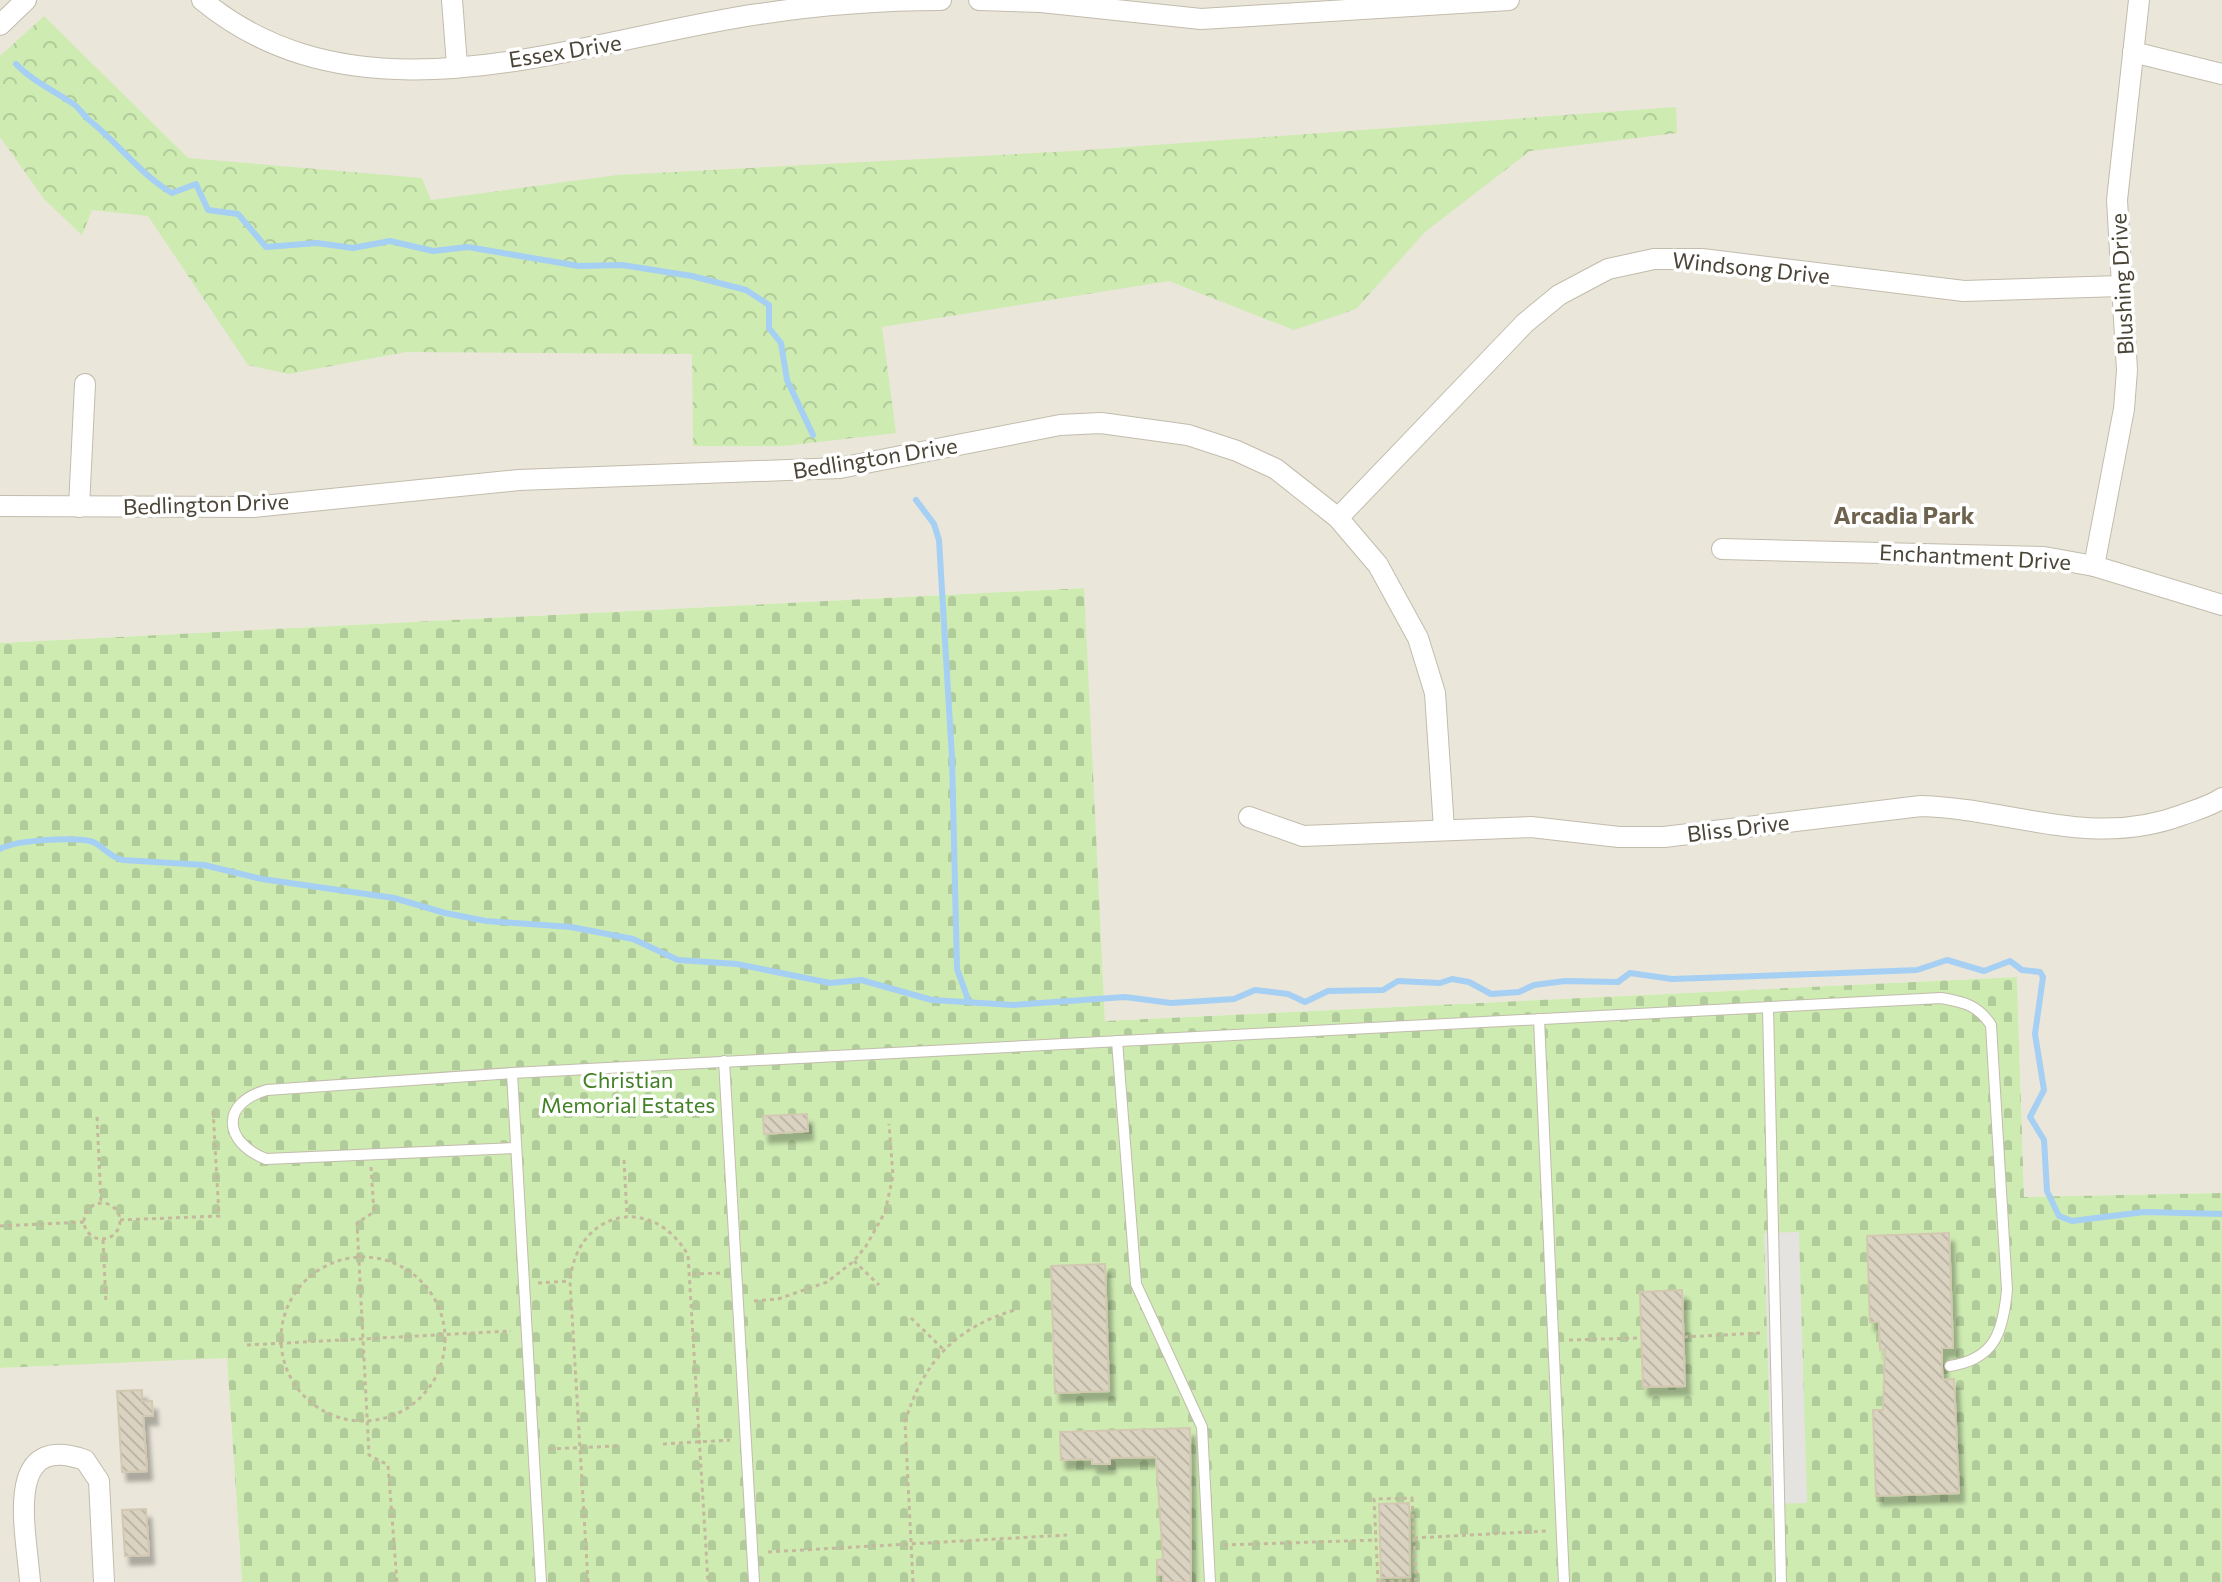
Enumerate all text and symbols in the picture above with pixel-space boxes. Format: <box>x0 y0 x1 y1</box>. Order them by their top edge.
street label: Essex Drive <box>507 28 623 73</box>
street label: Blushing Drive <box>2104 212 2139 356</box>
street label: Windsong Drive <box>1671 246 1831 289</box>
street label: Bedlington Drive <box>791 431 959 484</box>
street label: Bedlington Drive <box>122 487 290 520</box>
district label: Arcadia Park <box>1834 500 1975 529</box>
street label: Enchantment Drive <box>1878 538 2072 575</box>
street label: Bliss Drive <box>1685 808 1791 847</box>
park label: Christian Memorial Estates <box>541 1066 715 1118</box>

